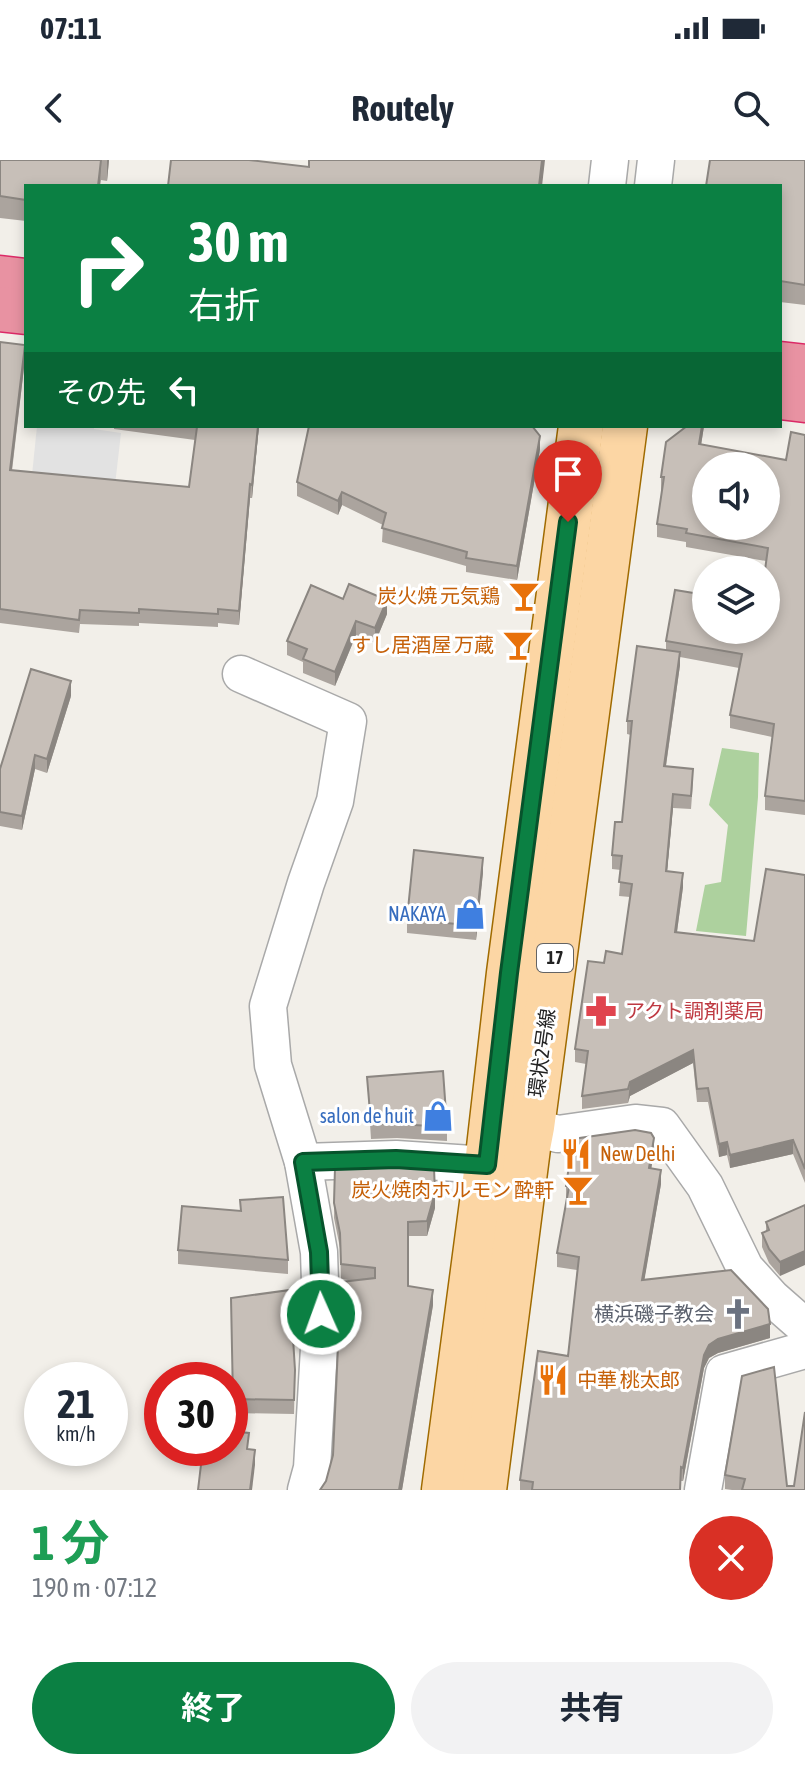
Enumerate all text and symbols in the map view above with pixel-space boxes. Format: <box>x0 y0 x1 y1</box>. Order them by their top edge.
text: 07:11 <box>40 11 102 45</box>
icon: back <box>32 86 76 130</box>
icon: search <box>729 86 773 130</box>
text: Routely <box>351 87 454 129</box>
text: 30 m <box>188 210 289 274</box>
icon: right <box>56 216 160 320</box>
text: 右折 <box>188 284 260 326</box>
icon: left <box>162 368 206 412</box>
text: その先 <box>56 375 146 409</box>
pin <box>534 440 602 522</box>
icon: arrive <box>546 452 590 496</box>
map controls <box>692 452 780 644</box>
button: sound <box>692 452 780 540</box>
button: layers <box>692 556 780 644</box>
bar icon: 炭火焼 元気鶏 <box>507 579 541 613</box>
place label: 炭火焼 元気鶏 <box>377 584 500 607</box>
bar icon: すし居酒屋 万蔵 <box>501 628 535 662</box>
place label: すし居酒屋 万蔵 <box>351 633 494 656</box>
shop icon: NAKAYA <box>453 897 487 931</box>
place label: NAKAYA <box>388 902 446 925</box>
road number: 17 <box>537 944 573 972</box>
pharmacy icon: アクト調剤薬局 <box>584 994 618 1028</box>
place label: アクト調剤薬局 <box>625 999 764 1022</box>
street label: 環状2号線 <box>524 1007 559 1099</box>
shop icon: salon de huit <box>421 1099 455 1133</box>
place label: salon de huit <box>320 1104 414 1127</box>
restaurant icon: New Delhi <box>559 1137 593 1171</box>
place label: New Delhi <box>600 1142 675 1165</box>
bar icon: 炭火焼肉ホルモン 酔軒 <box>561 1173 595 1207</box>
place label: 炭火焼肉ホルモン 酔軒 <box>351 1178 554 1201</box>
position arrow <box>279 1272 363 1356</box>
church icon: 横浜磯子教会 <box>721 1297 755 1331</box>
place label: 横浜磯子教会 <box>594 1302 714 1325</box>
speed limit sign: 30 <box>144 1362 248 1466</box>
restaurant icon: 中華 桃太郎 <box>536 1363 570 1397</box>
place label: 中華 桃太郎 <box>577 1368 680 1391</box>
text: 21 <box>57 1381 95 1426</box>
text: km/h <box>56 1422 96 1445</box>
text: 1 分 <box>32 1515 109 1570</box>
button: close <box>689 1516 773 1600</box>
text: 190 m · 07:12 <box>32 1573 157 1603</box>
button: 終了 <box>32 1662 395 1754</box>
button: 共有 <box>411 1662 773 1754</box>

